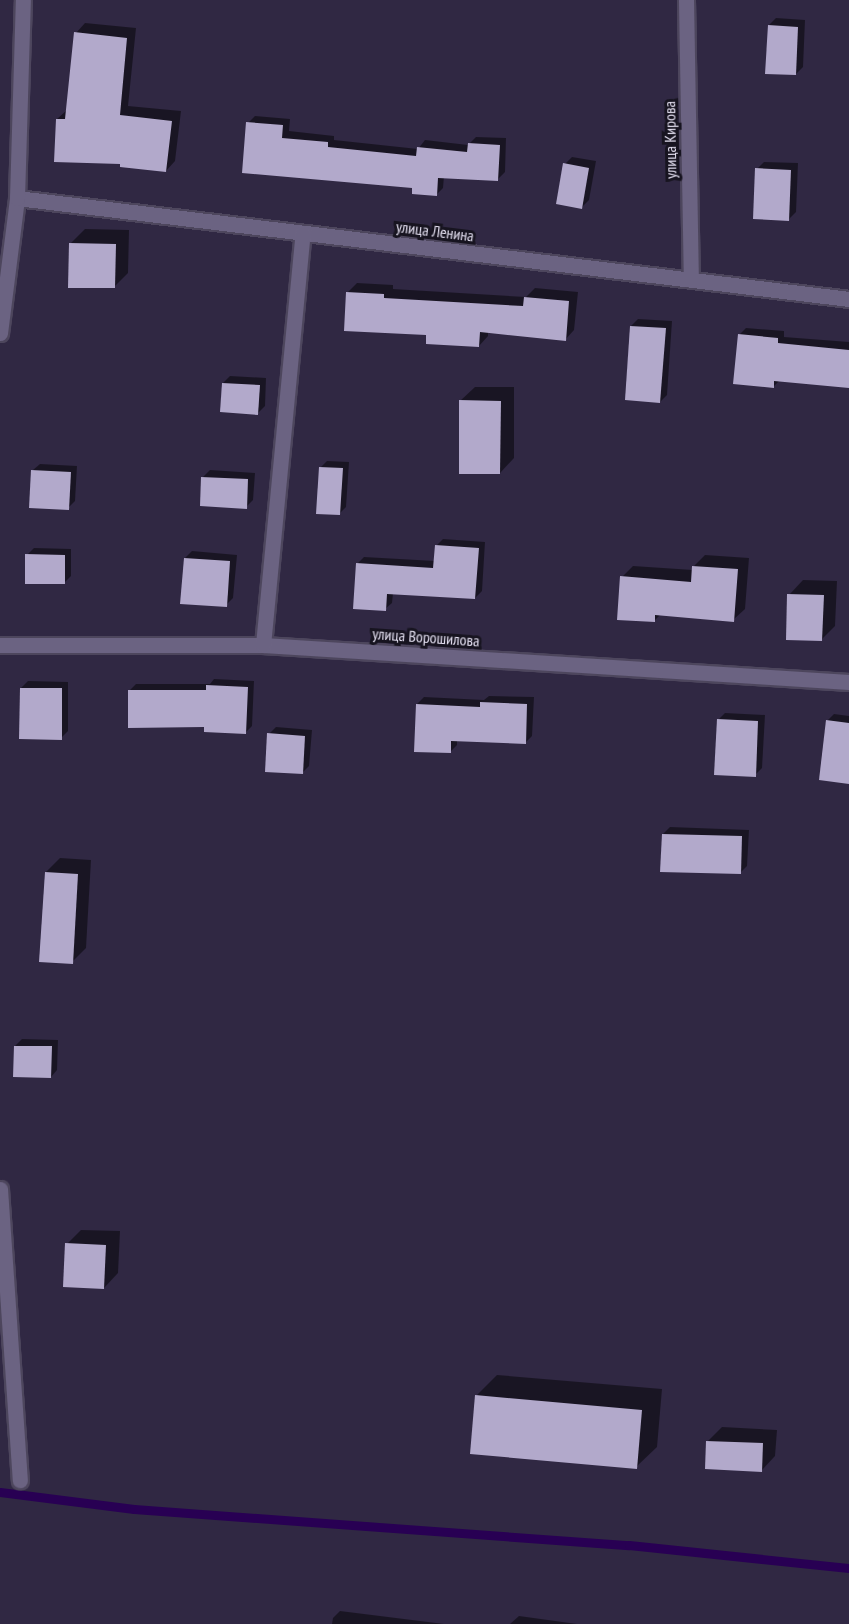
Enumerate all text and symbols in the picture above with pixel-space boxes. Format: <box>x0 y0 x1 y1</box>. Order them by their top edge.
street label: улица Кирова <box>660 101 680 179</box>
street label: улица Ленина <box>395 217 475 245</box>
street label: улица Ворошилова <box>372 624 480 650</box>

